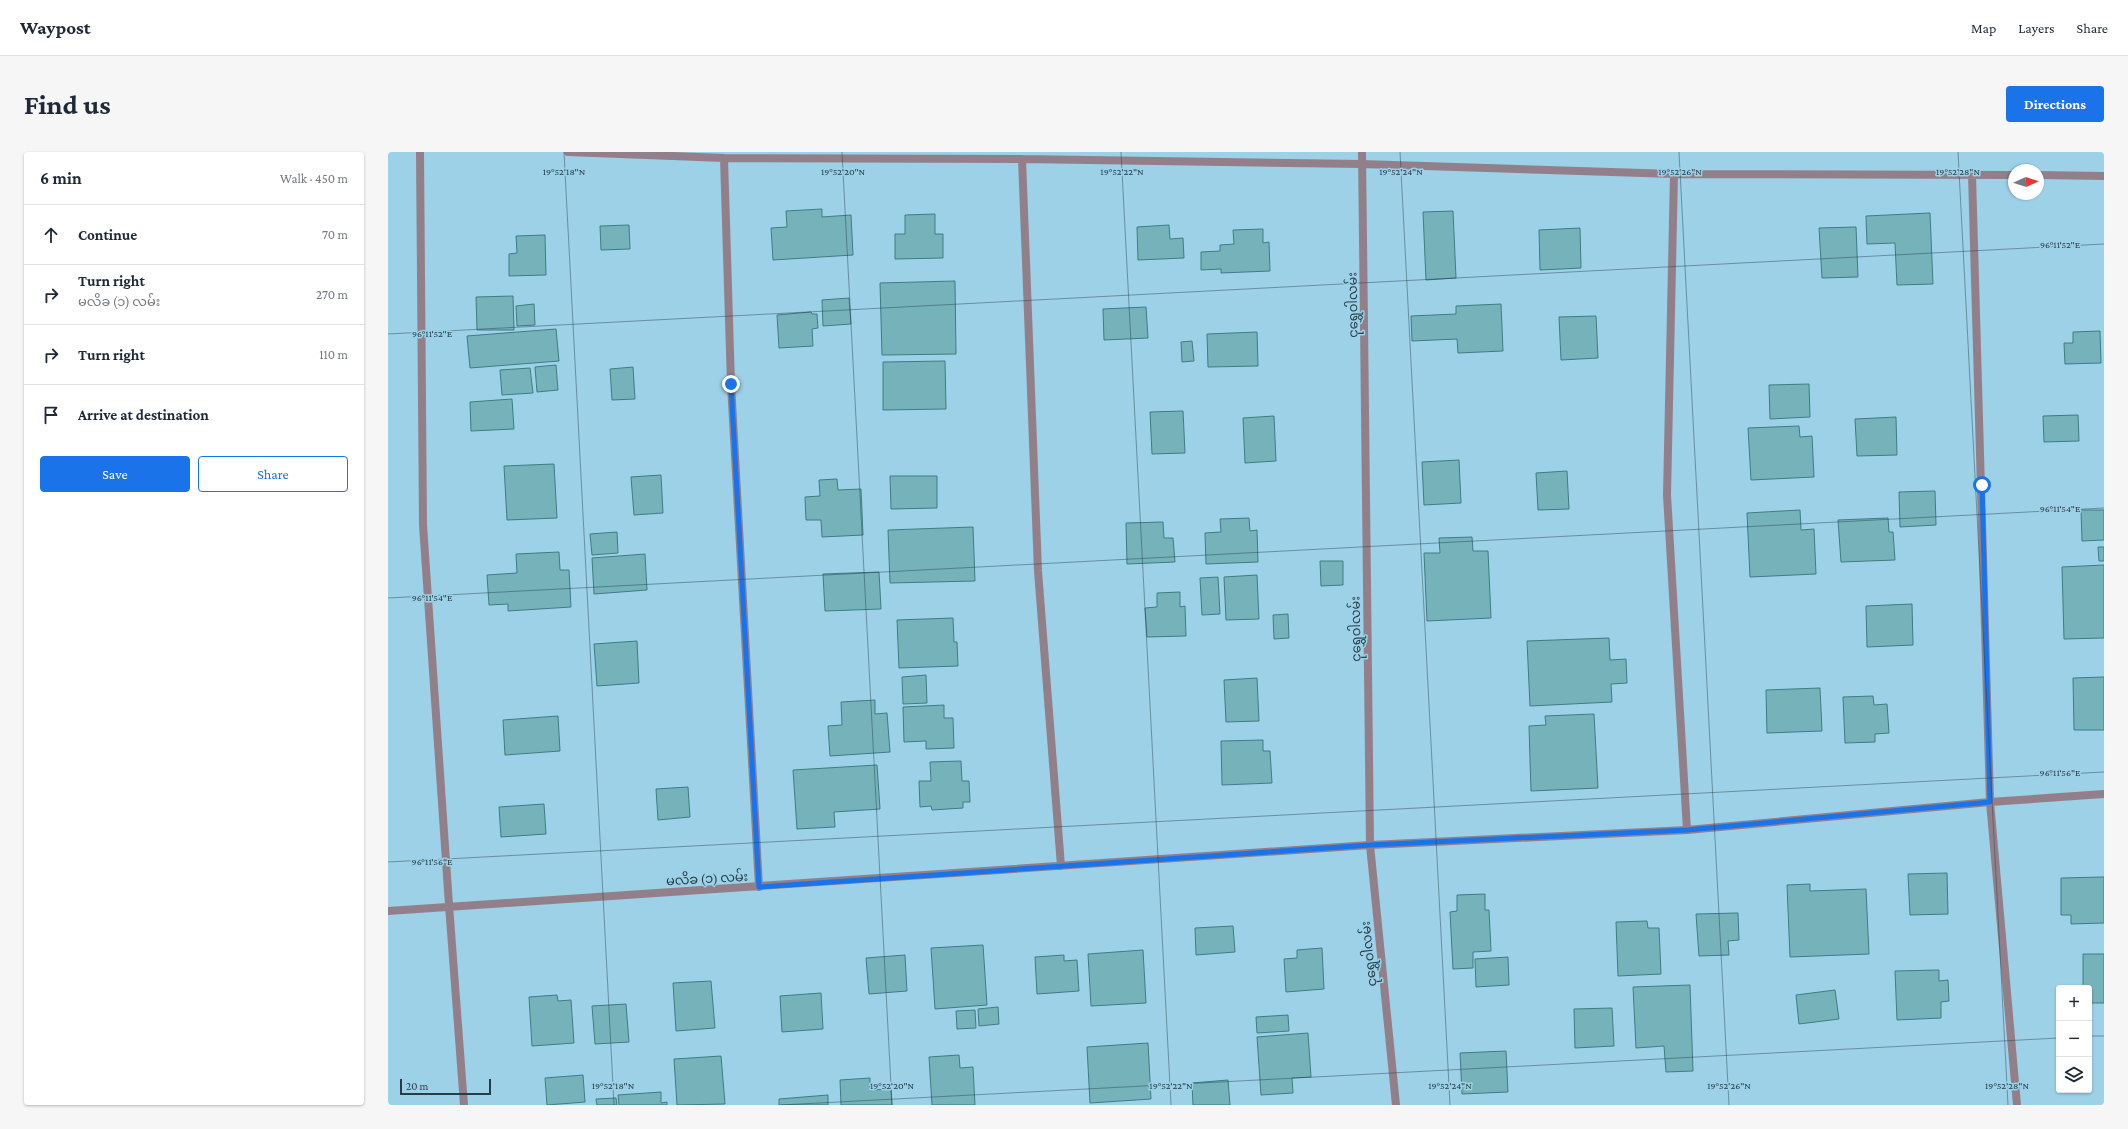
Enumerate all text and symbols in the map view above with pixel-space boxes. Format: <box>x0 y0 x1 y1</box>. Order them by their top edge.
text: Waypost <box>20 17 91 38</box>
text: Map <box>1971 20 1996 36</box>
text: Layers <box>2018 20 2055 36</box>
text: Share <box>2077 20 2108 36</box>
button: Directions <box>2006 86 2104 122</box>
text: Find us <box>24 89 111 120</box>
north arrow <box>2008 164 2044 200</box>
text: 19°52'18"N <box>543 166 586 177</box>
text: 19°52'20"N <box>821 166 865 177</box>
text: 19°52'22"N <box>1100 166 1144 177</box>
text: 19°52'24"N <box>1379 166 1423 177</box>
text: 19°52'26"N <box>1658 166 1702 177</box>
text: 19°52'28"N <box>1936 166 1980 177</box>
text: 6 min <box>40 169 82 188</box>
text: Walk · 450 m <box>280 171 348 186</box>
icon: ahead <box>40 224 62 246</box>
text: Continue <box>78 227 137 243</box>
text: 70 m <box>322 227 348 242</box>
text: 96°11'52"E <box>2040 239 2081 250</box>
street label: ငုရွှေဝါလမ်း <box>1343 272 1364 338</box>
text: Turn right <box>78 273 145 289</box>
icon: right <box>40 284 62 306</box>
text: 270 m <box>316 287 348 302</box>
text: မလိခ (၁) လမ်း <box>78 294 160 309</box>
text: 96°11'52"E <box>412 328 453 339</box>
icon: right <box>40 344 62 366</box>
text: Turn right <box>78 347 145 363</box>
text: 110 m <box>319 347 348 362</box>
route end <box>722 375 740 393</box>
icon: arrive <box>40 404 62 426</box>
text: Arrive at destination <box>78 407 209 423</box>
button: Save <box>40 456 190 492</box>
button: Share <box>198 456 348 492</box>
route start <box>1973 476 1991 494</box>
text: 96°11'54"E <box>2040 503 2081 514</box>
text: 96°11'54"E <box>412 592 453 603</box>
street label: ငုရွှေဝါလမ်း <box>1346 596 1367 662</box>
text: 96°11'56"E <box>2040 767 2081 778</box>
text: 96°11'56"E <box>412 856 453 867</box>
street label: မလိခ (၁) လမ်း <box>666 868 749 889</box>
street label: ငုရွှေဝါလမ်း <box>1357 920 1382 987</box>
map controls <box>2056 985 2092 1093</box>
button: + <box>2056 985 2092 1021</box>
button: − <box>2056 1021 2092 1057</box>
button: layers <box>2056 1057 2092 1093</box>
scale bar <box>400 1077 491 1096</box>
text: 20 m <box>406 1080 428 1092</box>
text: 19°52'18"N <box>592 1080 635 1091</box>
text: 19°52'20"N <box>870 1080 914 1091</box>
text: 19°52'22"N <box>1149 1080 1193 1091</box>
text: 19°52'24"N <box>1428 1080 1472 1091</box>
text: 19°52'26"N <box>1707 1080 1751 1091</box>
text: 19°52'28"N <box>1985 1080 2029 1091</box>

